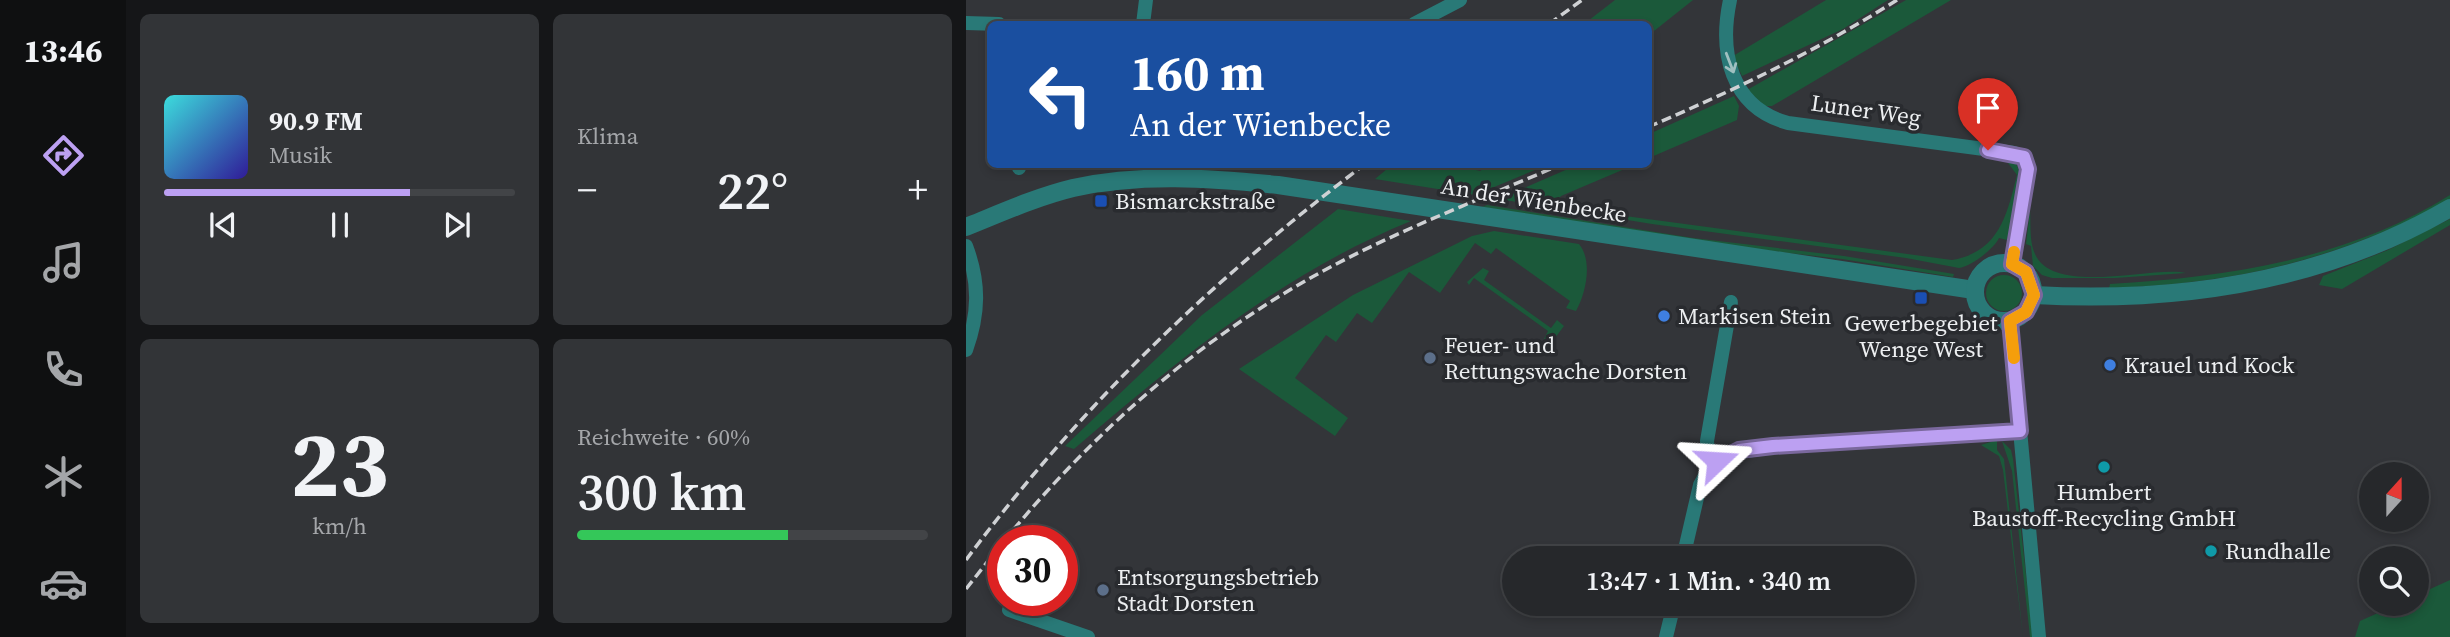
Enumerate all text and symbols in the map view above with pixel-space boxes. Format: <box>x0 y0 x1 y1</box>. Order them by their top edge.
text: 13:46 <box>24 29 102 73</box>
text: 160 m <box>1130 39 1265 106</box>
icon: left <box>1015 49 1106 140</box>
one-way arrow <box>1724 52 1737 73</box>
pin <box>1958 78 2018 150</box>
street label: Luner Weg <box>1809 86 1923 134</box>
icon: arrive <box>1969 89 2007 127</box>
text: 90.9 FM <box>269 103 363 139</box>
text: An der Wienbecke <box>1130 103 1391 147</box>
text: Klima <box>577 120 638 152</box>
icon: directions <box>39 131 88 180</box>
text: Musik <box>269 139 332 171</box>
text: 22° <box>717 155 788 226</box>
text: − <box>577 164 597 216</box>
text: + <box>908 164 928 216</box>
street label: An der Wienbecke <box>1439 170 1629 230</box>
place label: Bismarckstraße <box>1115 185 1275 217</box>
marker: Bismarckstraße <box>1093 193 1109 209</box>
icon: previous <box>204 206 242 244</box>
icon: pause <box>321 206 359 244</box>
icon: next <box>438 206 476 244</box>
icon: music <box>39 238 88 287</box>
marker: Gewerbegebiet Wenge West <box>1913 290 1929 306</box>
place label: Markisen Stein <box>1678 300 1831 332</box>
place label: Gewerbegebiet Wenge West <box>1844 307 1998 365</box>
marker: Markisen Stein <box>1656 308 1672 324</box>
place label: Feuer- und Rettungswache Dorsten <box>1444 329 1687 387</box>
icon: phone <box>39 345 88 394</box>
place label: Krauel und Kock <box>2124 349 2295 381</box>
marker: Feuer- und Rettungswache Dorsten <box>1422 350 1438 366</box>
marker: Krauel und Kock <box>2102 357 2118 373</box>
text: 23 <box>290 402 389 526</box>
text: Reichweite · 60% <box>577 421 750 453</box>
position arrow <box>1680 424 1754 498</box>
icon: climate <box>39 452 88 501</box>
text: 300 km <box>577 456 746 527</box>
marker: Humbert Baustoff-Recycling GmbH <box>2096 459 2112 475</box>
north arrow <box>2359 462 2429 532</box>
map controls <box>2359 462 2429 616</box>
place label: Humbert Baustoff-Recycling GmbH <box>1972 476 2236 534</box>
text: km/h <box>312 510 367 542</box>
speed limit sign: 30 <box>987 525 1078 616</box>
place label: Rundhalle <box>2225 535 2331 567</box>
marker: Rundhalle <box>2203 543 2219 559</box>
button: search <box>2359 546 2429 616</box>
icon: car <box>39 559 88 608</box>
place label: Entsorgungsbetrieb Stadt Dorsten <box>1117 561 1319 619</box>
text: 13:47 · 1 Min. · 340 m <box>1586 563 1831 599</box>
marker: Entsorgungsbetrieb Stadt Dorsten <box>1095 582 1111 598</box>

